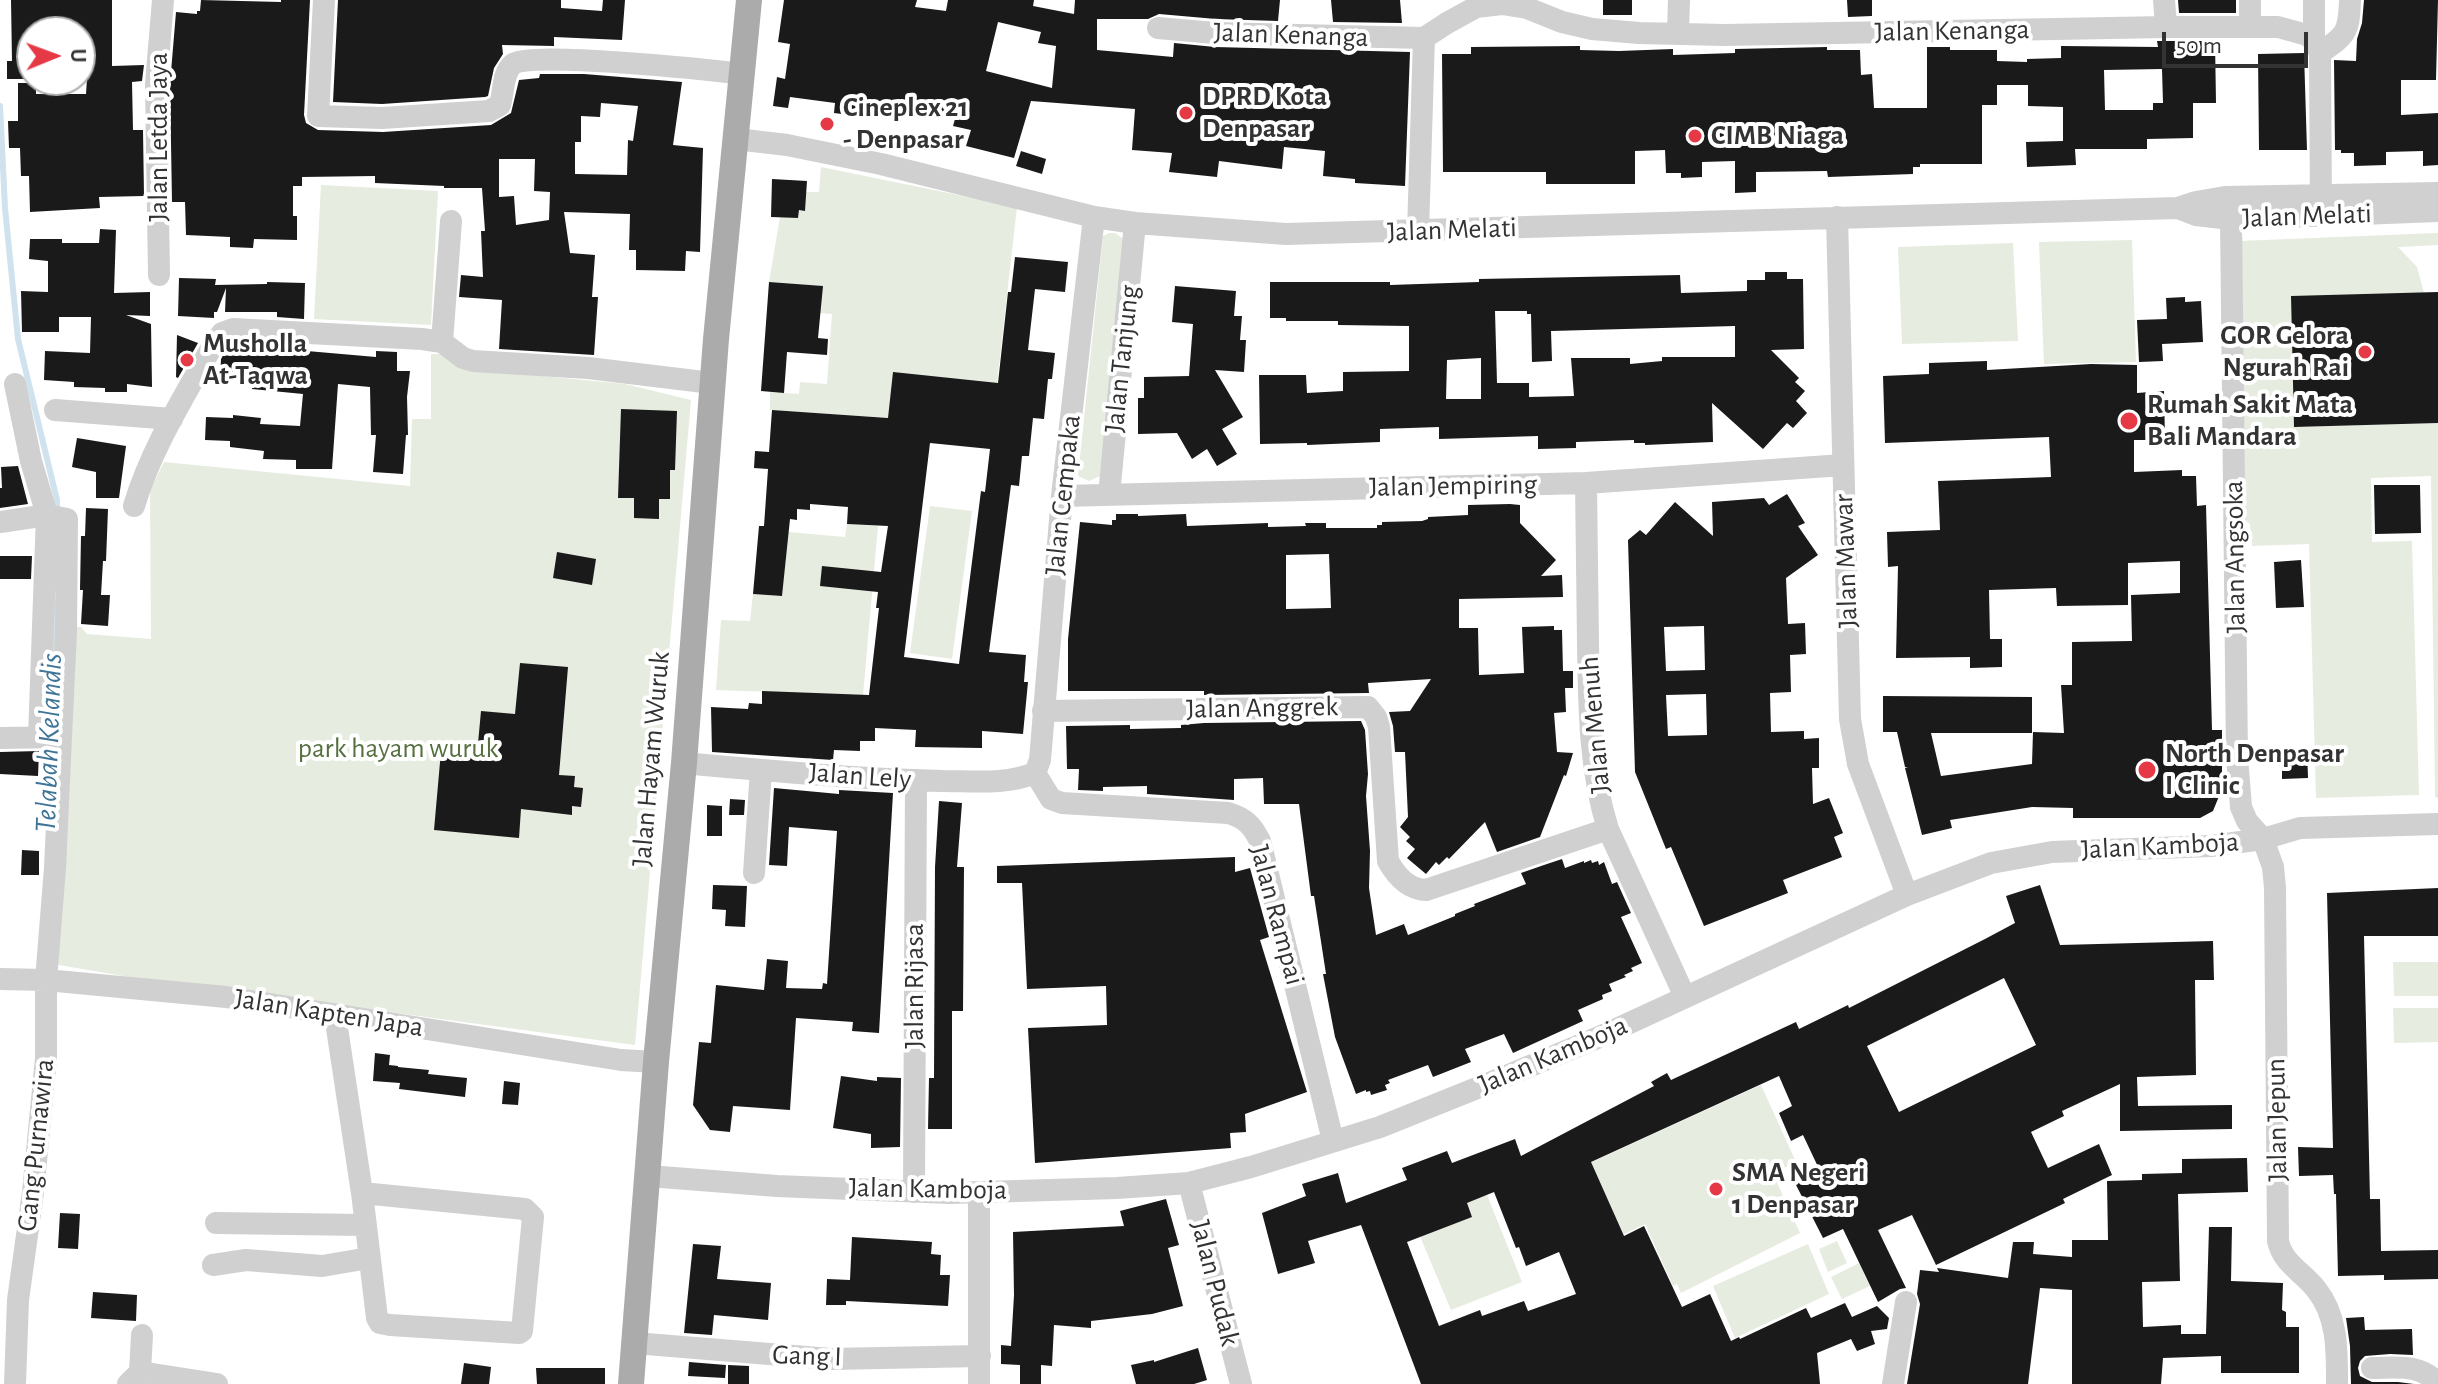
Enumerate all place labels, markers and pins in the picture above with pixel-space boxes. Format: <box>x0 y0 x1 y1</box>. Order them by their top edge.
place label: DPRD Kota Denpasar <box>1202 80 1327 146</box>
place label: Cineplex 21 - Denpasar <box>843 91 968 157</box>
marker: DPRD Kota Denpasar <box>1177 104 1195 122</box>
marker: Cineplex 21 - Denpasar <box>818 115 836 133</box>
place label: CIMB Niaga <box>1711 119 1844 153</box>
marker: CIMB Niaga <box>1686 127 1704 145</box>
place label: GOR Gelora Ngurah Rai <box>2220 319 2349 385</box>
place label: Musholla At-Taqwa <box>203 327 308 393</box>
marker: GOR Gelora Ngurah Rai <box>2356 343 2374 361</box>
marker: Musholla At-Taqwa <box>178 351 196 369</box>
place label: Rumah Sakit Mata Bali Mandara <box>2147 388 2353 454</box>
marker: Rumah Sakit Mata Bali Mandara <box>2118 410 2140 432</box>
place label: North Denpasar I Clinic <box>2165 737 2344 803</box>
marker: North Denpasar I Clinic <box>2136 759 2158 781</box>
place label: SMA Negeri 1 Denpasar <box>1732 1156 1865 1222</box>
marker: SMA Negeri 1 Denpasar <box>1707 1180 1725 1198</box>

